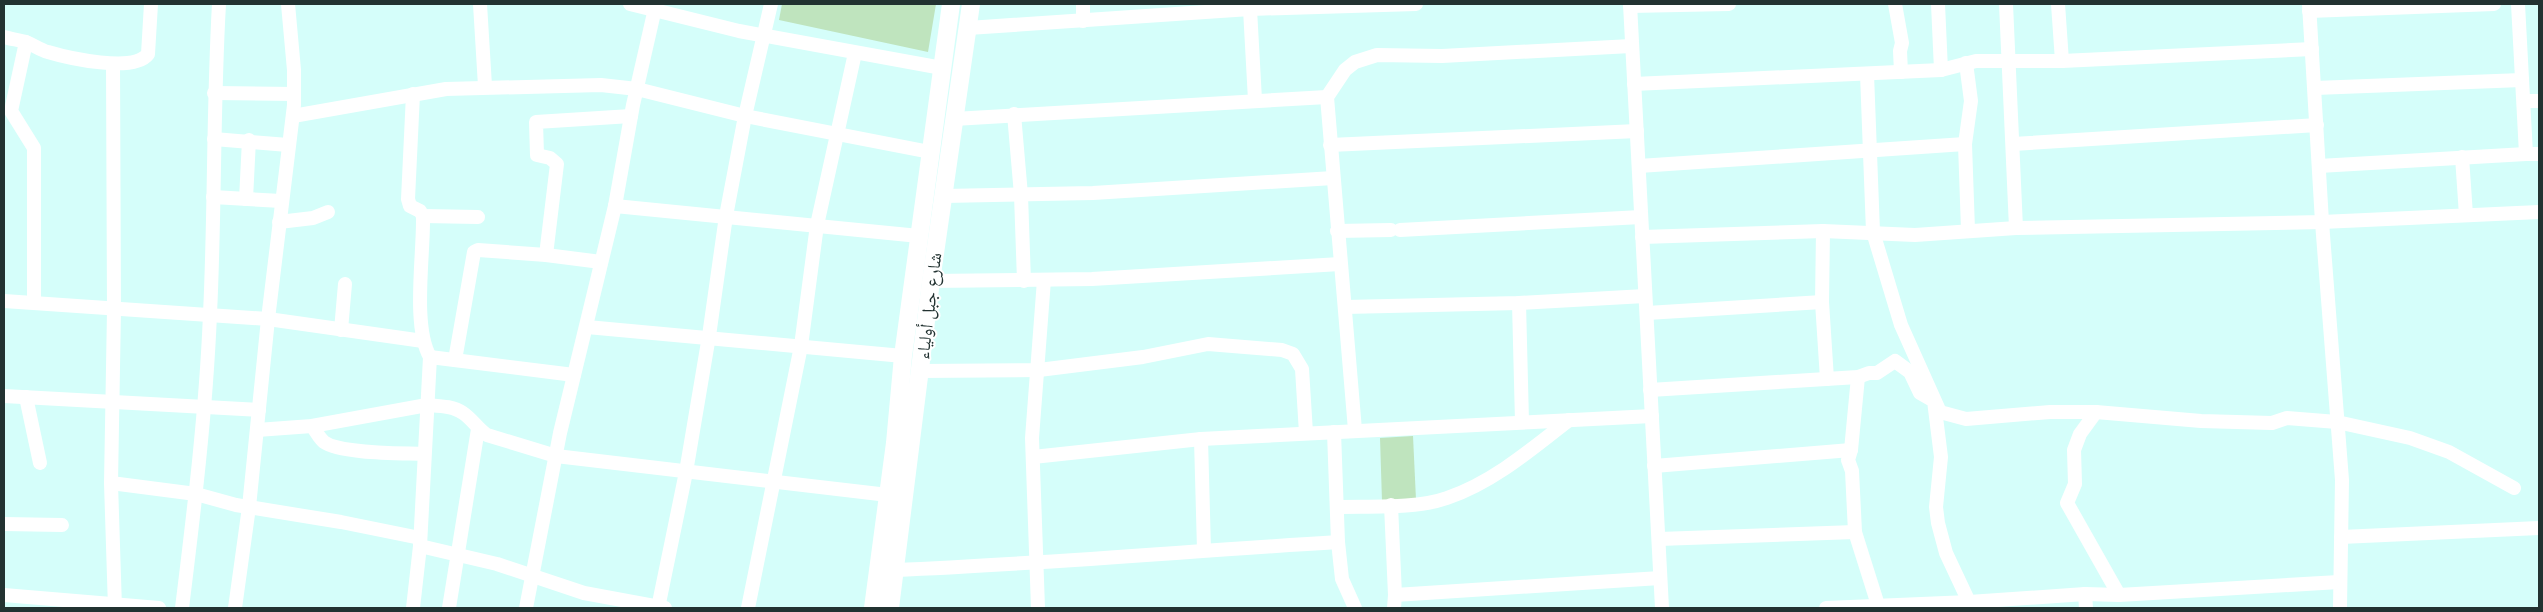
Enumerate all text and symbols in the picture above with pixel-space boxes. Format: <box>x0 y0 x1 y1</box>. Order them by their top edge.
street label: شارع جبل أولياء <box>912 252 946 360</box>

